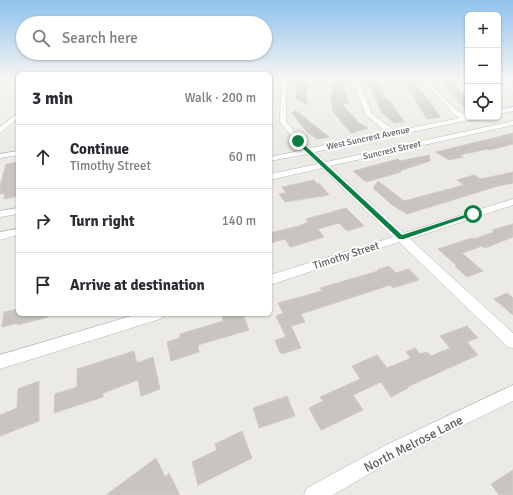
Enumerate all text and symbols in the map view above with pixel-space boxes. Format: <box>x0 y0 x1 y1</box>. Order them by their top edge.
map controls <box>465 12 501 120</box>
button: + <box>465 12 501 48</box>
search box <box>16 16 272 60</box>
icon: search <box>30 27 52 49</box>
text: Search here <box>62 29 138 47</box>
button: − <box>465 48 501 84</box>
button: locate <box>465 84 501 120</box>
text: 3 min <box>32 88 73 109</box>
text: Walk · 200 m <box>185 90 256 106</box>
street label: West Suncrest Avenue <box>325 124 411 153</box>
route end <box>289 132 307 150</box>
street label: Suncrest Street <box>362 138 422 163</box>
text: Continue <box>70 140 129 158</box>
icon: ahead <box>32 146 54 168</box>
text: 60 m <box>229 149 256 165</box>
text: Timothy Street <box>70 158 151 174</box>
route start <box>464 205 482 223</box>
icon: right <box>32 210 54 232</box>
text: Turn right <box>70 212 135 230</box>
text: 140 m <box>222 213 256 229</box>
street label: Timothy Street <box>311 239 381 272</box>
icon: arrive <box>32 274 54 296</box>
text: Arrive at destination <box>70 276 205 294</box>
street label: North Melrose Lane <box>361 412 466 476</box>

